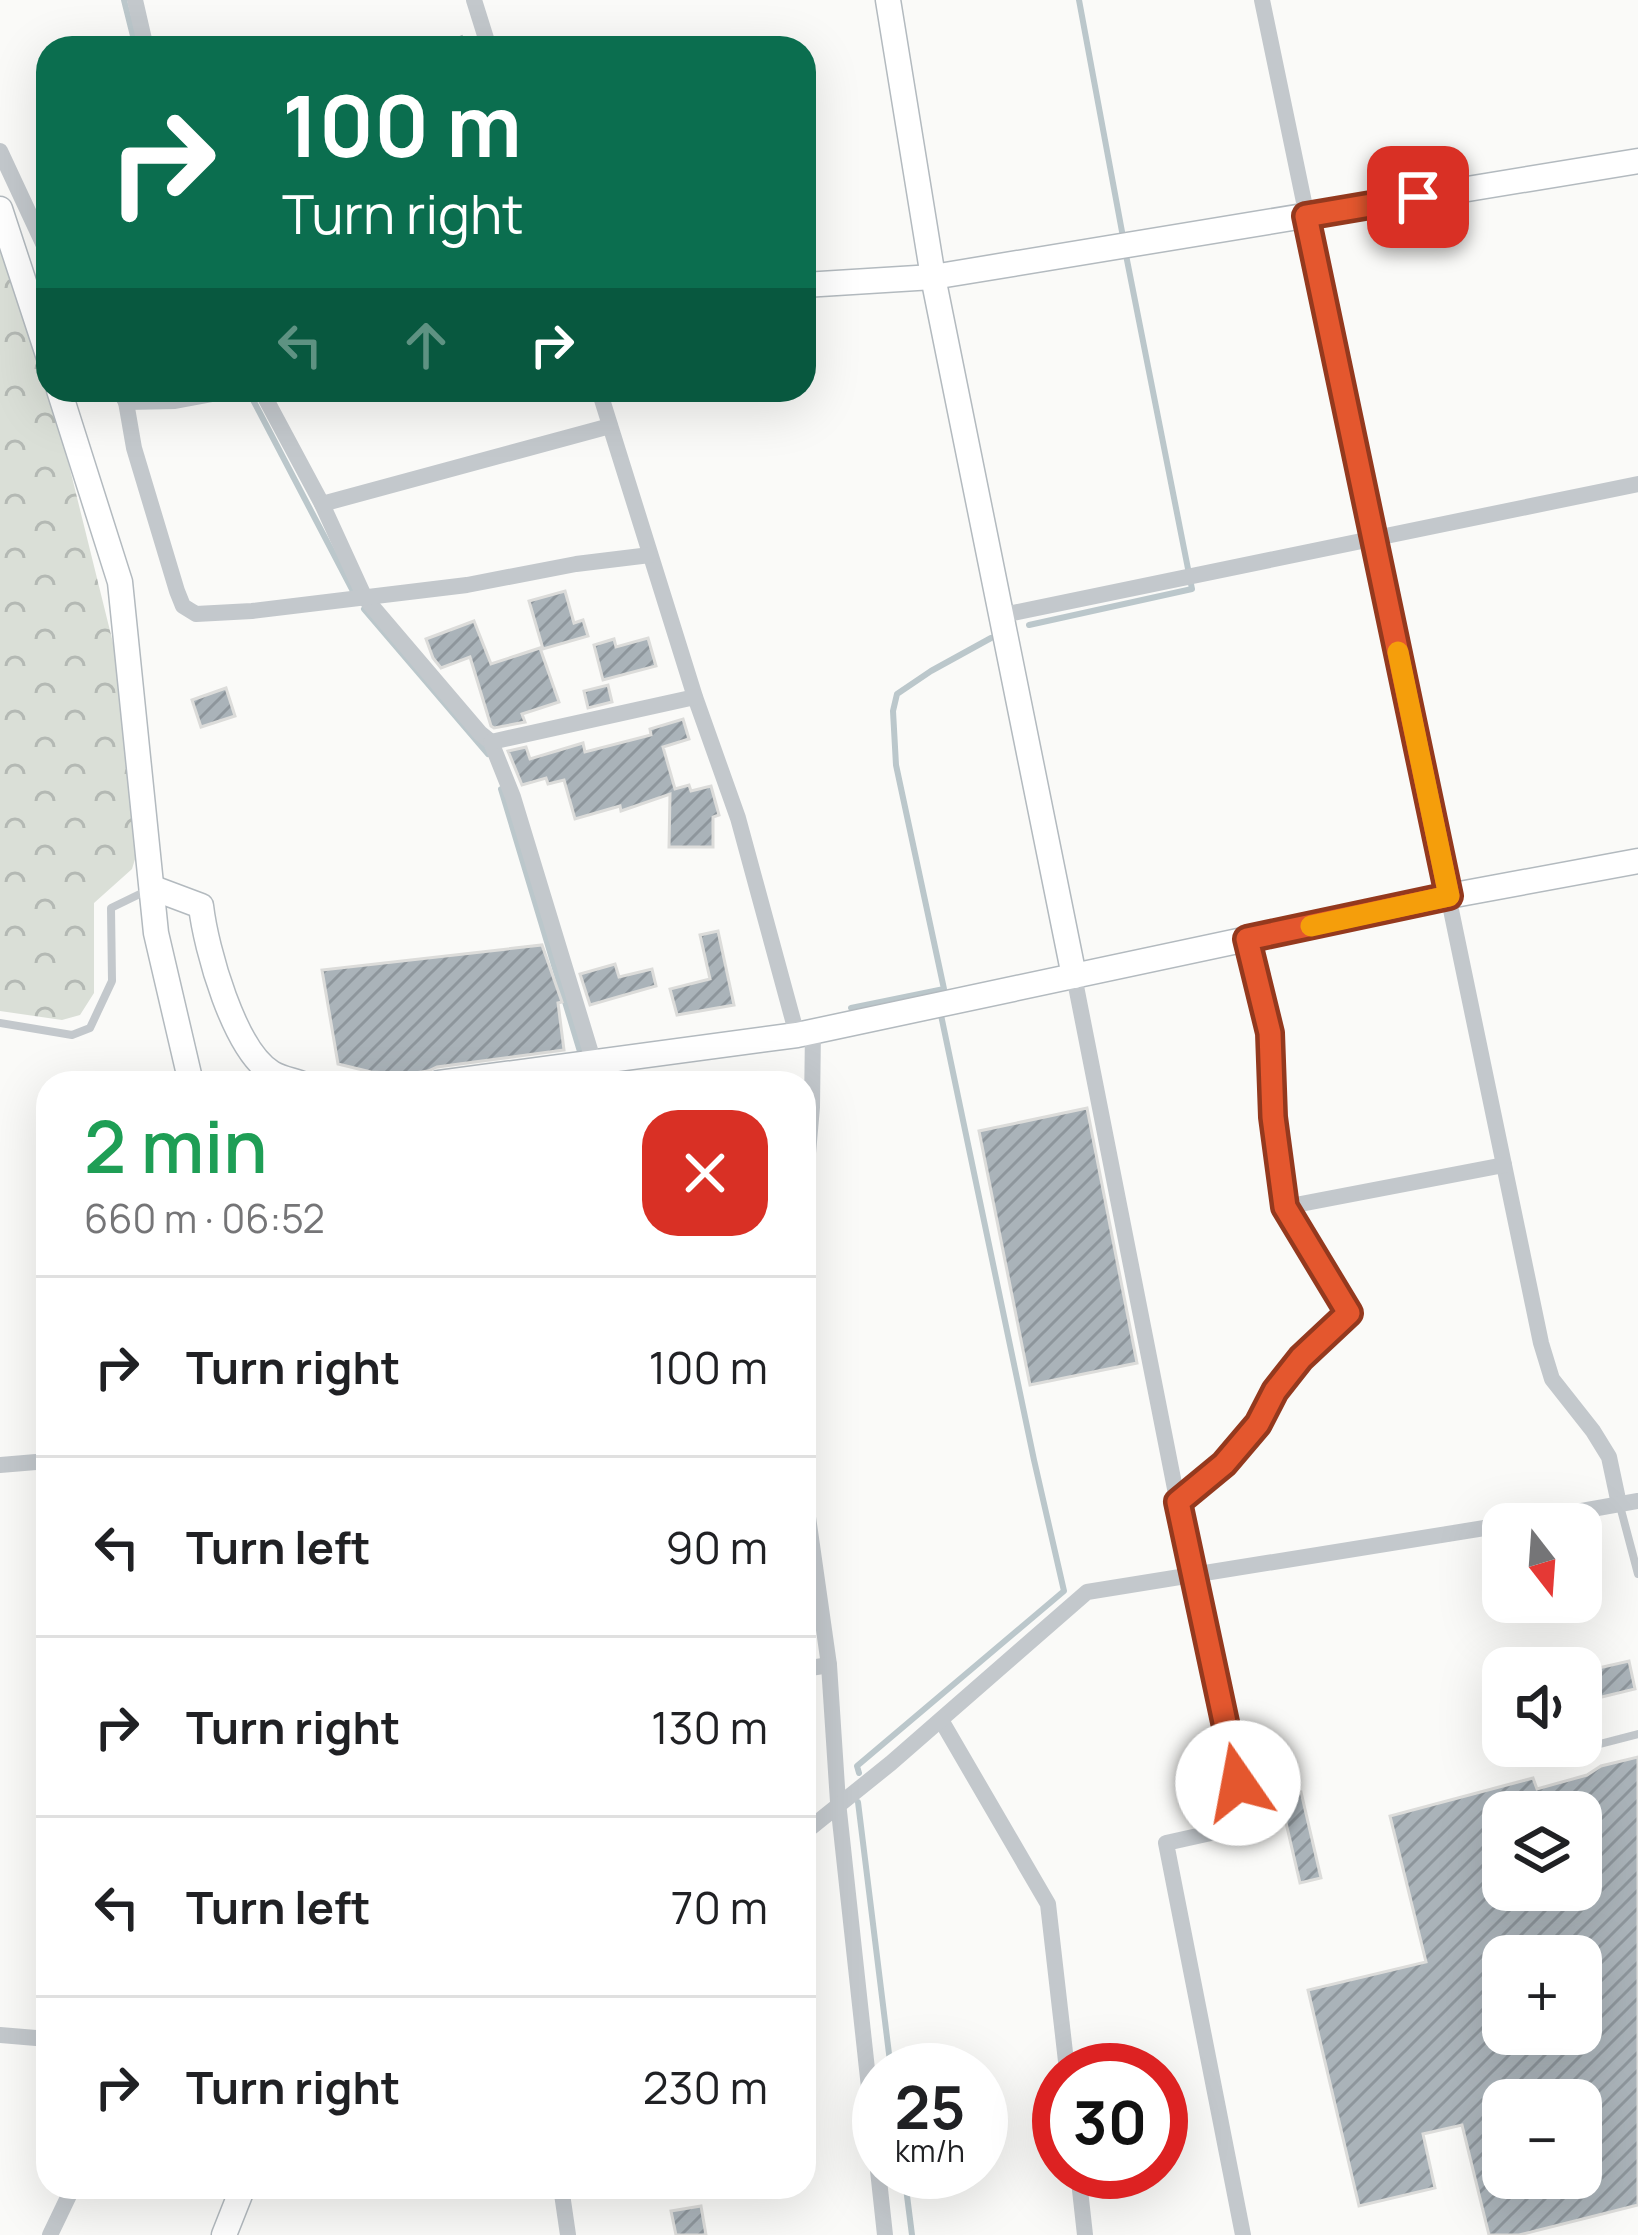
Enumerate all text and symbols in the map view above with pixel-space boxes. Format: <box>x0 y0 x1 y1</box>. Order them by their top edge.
text: 100 m <box>282 67 522 182</box>
icon: right <box>84 84 240 240</box>
pin <box>1367 146 1469 248</box>
icon: arrive <box>1385 164 1451 230</box>
text: Turn right <box>282 176 524 250</box>
icon: left <box>267 312 333 378</box>
icon: ahead <box>393 312 459 378</box>
icon: right <box>519 312 585 378</box>
text: 2 min <box>84 1096 268 1195</box>
button: close <box>642 1110 768 1236</box>
text: 660 m · 06:52 <box>84 1191 325 1245</box>
icon: right <box>84 1334 150 1400</box>
text: Turn right <box>186 1336 400 1398</box>
text: 100 m <box>648 1336 768 1398</box>
north arrow <box>1482 1503 1602 1623</box>
map controls <box>1482 1503 1602 2199</box>
icon: left <box>84 1514 150 1580</box>
text: Turn left <box>186 1516 371 1578</box>
text: 90 m <box>665 1516 768 1578</box>
button: sound <box>1482 1647 1602 1767</box>
icon: right <box>84 1694 150 1760</box>
text: Turn right <box>186 1696 400 1758</box>
text: 130 m <box>651 1696 768 1758</box>
position arrow <box>1175 1720 1301 1846</box>
button: layers <box>1482 1791 1602 1911</box>
icon: left <box>84 1874 150 1940</box>
text: Turn left <box>186 1876 371 1938</box>
text: 70 m <box>671 1876 768 1938</box>
button: + <box>1482 1935 1602 2055</box>
speed limit sign: 30 <box>1032 2043 1188 2199</box>
icon: right <box>84 2054 150 2120</box>
text: Turn right <box>186 2056 400 2118</box>
text: 230 m <box>643 2056 768 2118</box>
text: 25 <box>895 2065 965 2147</box>
button: − <box>1482 2079 1602 2199</box>
text: km/h <box>895 2130 965 2171</box>

